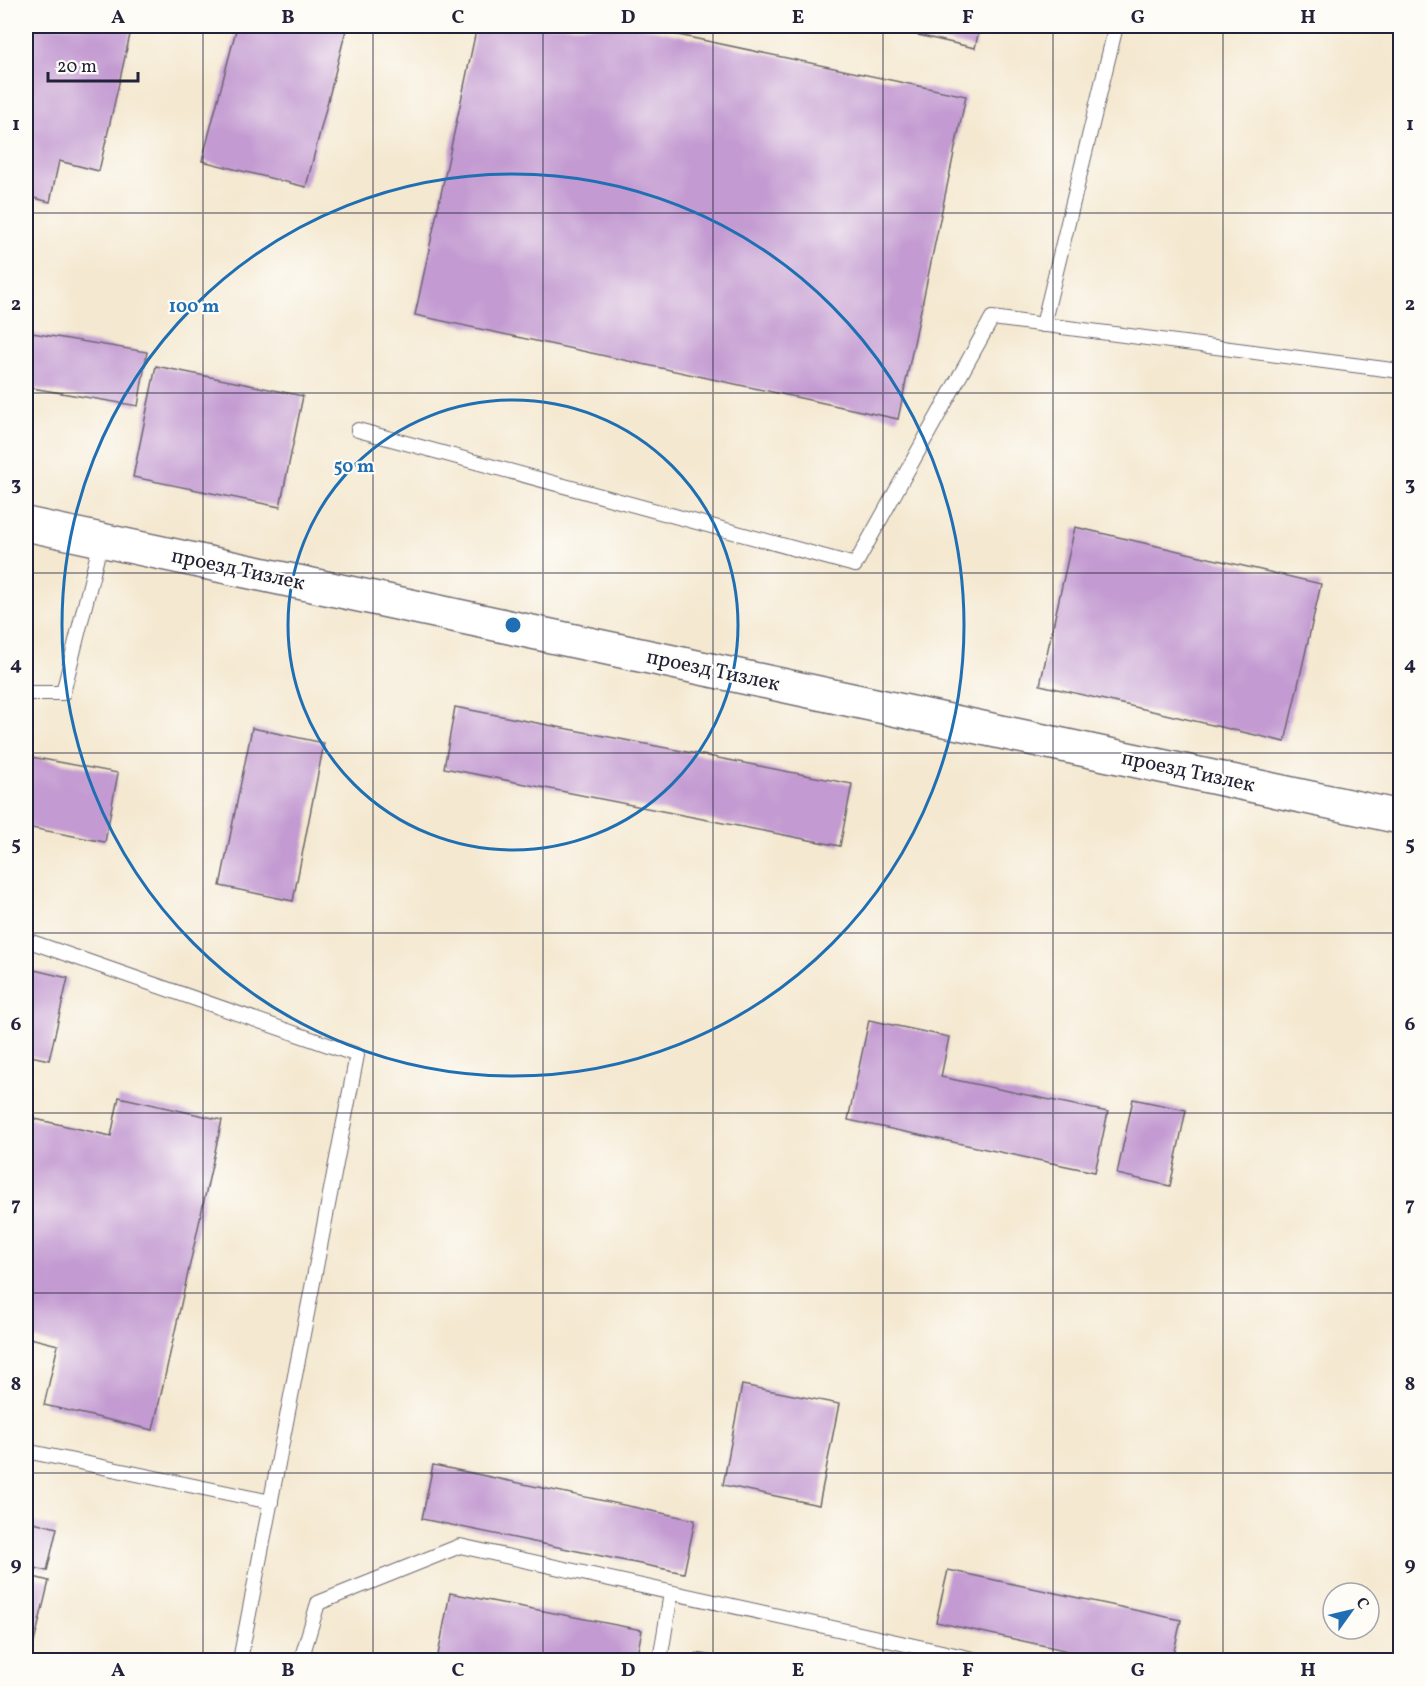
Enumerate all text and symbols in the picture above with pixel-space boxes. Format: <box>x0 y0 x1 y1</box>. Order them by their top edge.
text: A <box>111 4 125 32</box>
text: B <box>281 4 295 32</box>
text: C <box>452 4 465 32</box>
text: D <box>621 4 635 32</box>
text: E <box>792 4 804 32</box>
text: F <box>962 4 974 32</box>
text: G <box>1131 4 1145 32</box>
text: H <box>1300 4 1316 32</box>
scale bar <box>48 45 138 83</box>
text: 20 m <box>57 55 97 80</box>
text: 1 <box>12 111 20 139</box>
text: 1 <box>1406 111 1414 139</box>
text: 2 <box>11 291 21 319</box>
text: 2 <box>1405 291 1415 319</box>
text: 100 m <box>169 295 219 320</box>
text: 50 m <box>334 455 374 480</box>
text: 3 <box>11 471 21 499</box>
text: 3 <box>1405 471 1415 499</box>
street label: проезд Тизлек <box>169 542 307 598</box>
centre of rings <box>503 615 523 635</box>
street label: проезд Тизлек <box>644 643 782 699</box>
text: 4 <box>10 651 22 679</box>
text: 4 <box>1404 651 1416 679</box>
street label: проезд Тизлек <box>1119 744 1257 800</box>
text: 5 <box>11 831 21 859</box>
text: 5 <box>1405 831 1415 859</box>
text: 6 <box>11 1011 22 1039</box>
text: 6 <box>1405 1011 1416 1039</box>
text: 7 <box>11 1191 21 1219</box>
text: 7 <box>1405 1191 1415 1219</box>
text: 8 <box>11 1371 21 1399</box>
text: 8 <box>1405 1371 1415 1399</box>
text: 9 <box>10 1551 22 1579</box>
text: 9 <box>1404 1551 1416 1579</box>
north arrow <box>1321 1581 1381 1641</box>
text: С <box>1350 1593 1374 1614</box>
text: A <box>111 1657 125 1685</box>
text: B <box>281 1657 295 1685</box>
text: C <box>452 1657 465 1685</box>
text: D <box>621 1657 635 1685</box>
text: E <box>792 1657 804 1685</box>
text: F <box>962 1657 974 1685</box>
text: G <box>1131 1657 1145 1685</box>
text: H <box>1300 1657 1316 1685</box>

